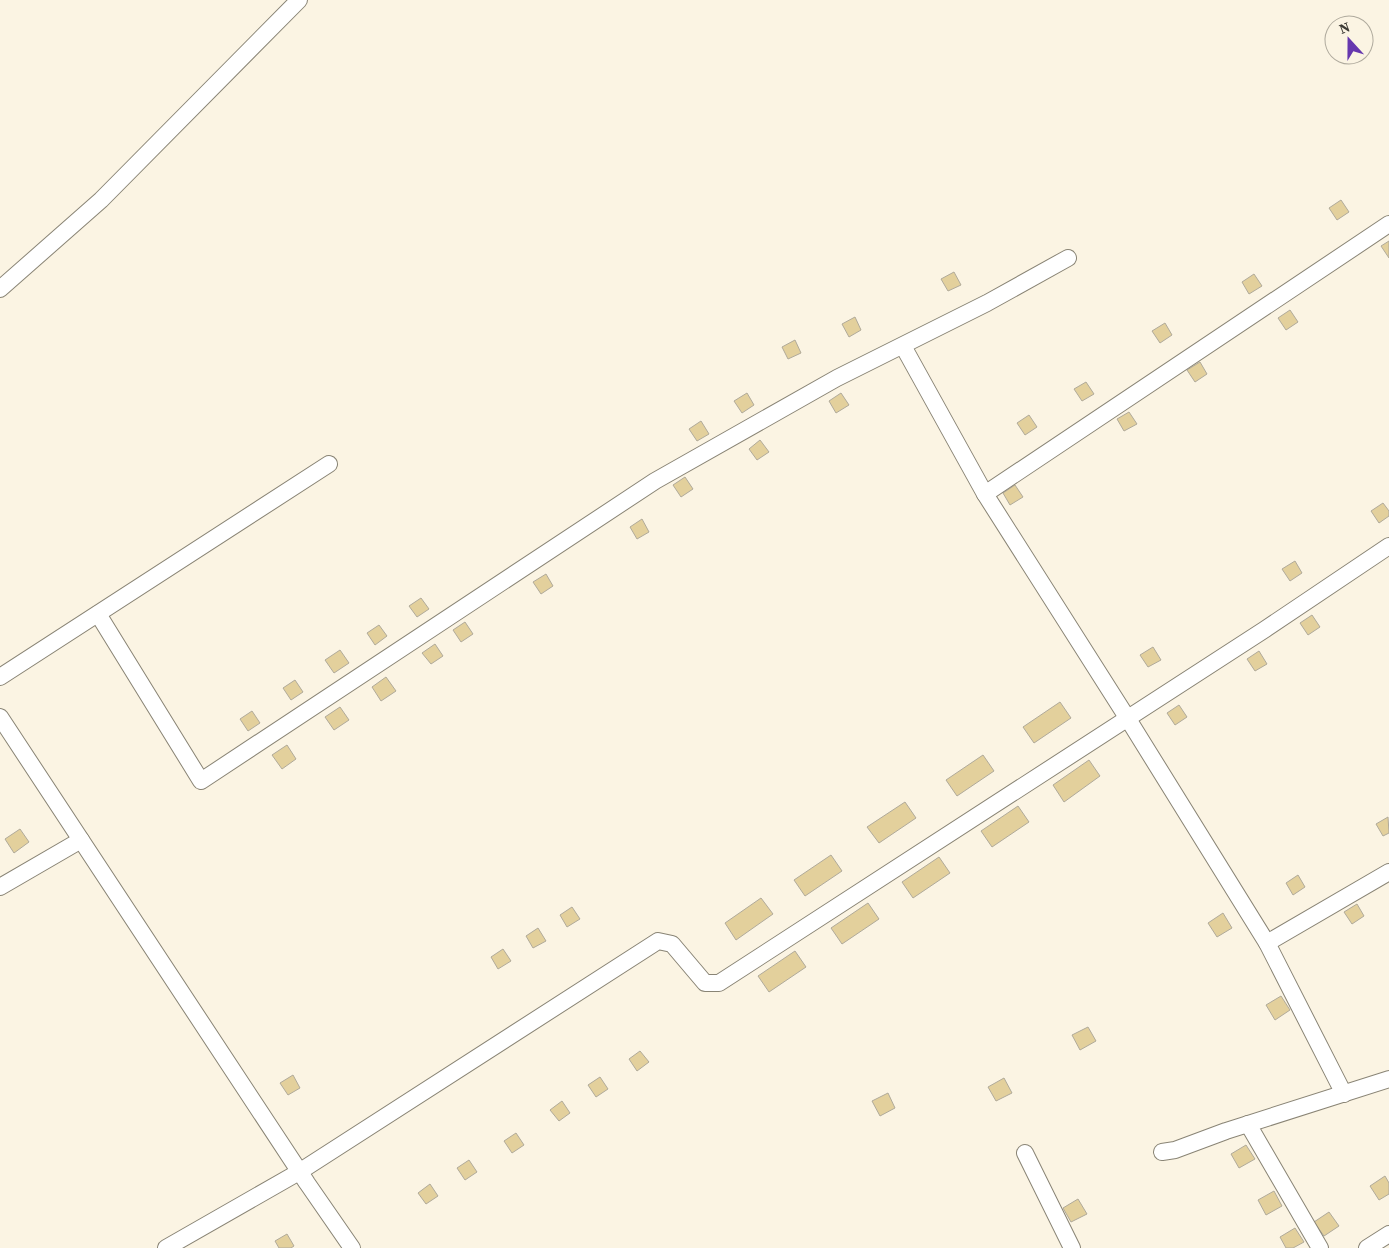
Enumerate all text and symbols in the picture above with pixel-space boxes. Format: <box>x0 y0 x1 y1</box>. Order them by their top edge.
north arrow <box>1324 15 1374 65</box>
text: N <box>1336 17 1353 39</box>

